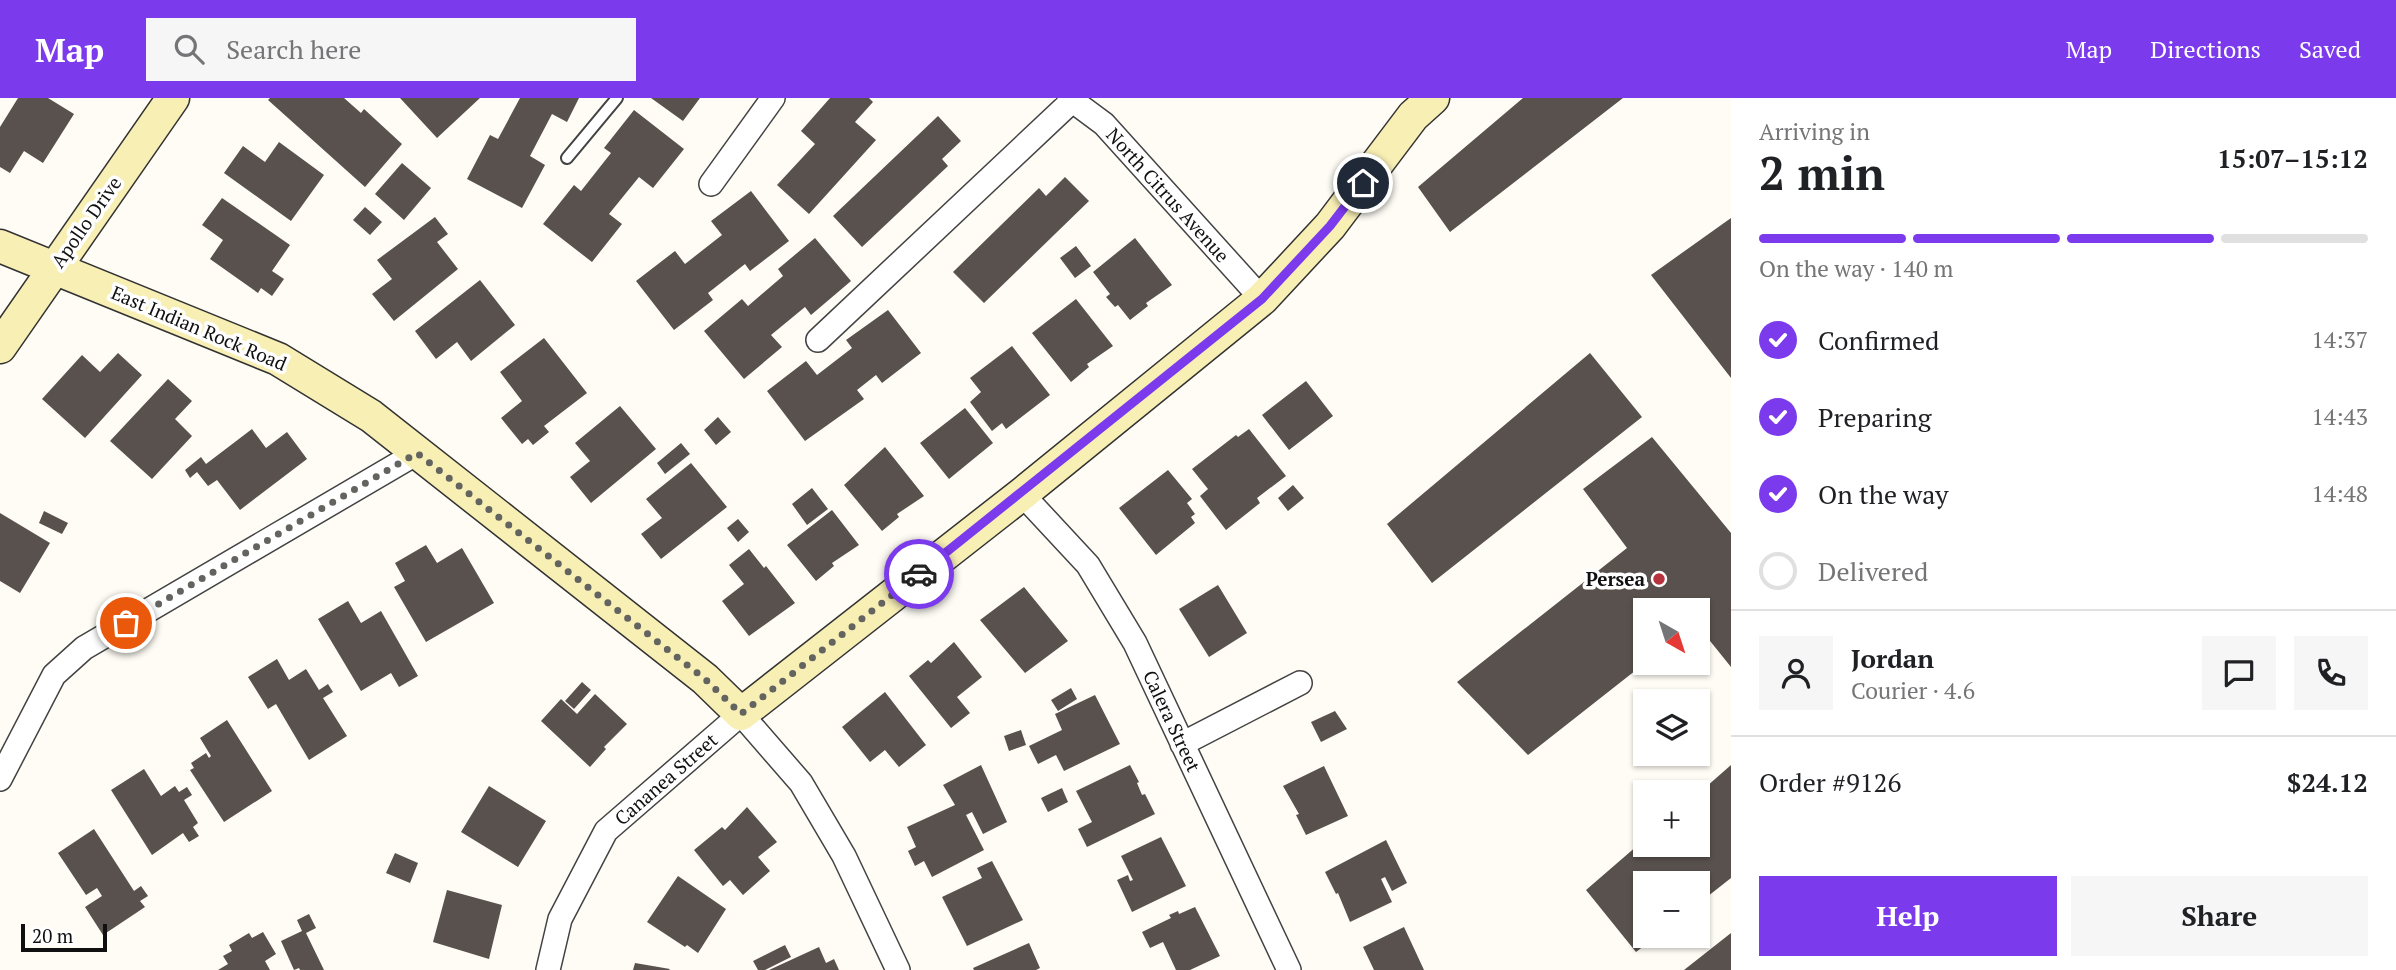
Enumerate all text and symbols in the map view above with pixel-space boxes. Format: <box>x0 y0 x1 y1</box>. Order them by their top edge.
search box <box>146 18 636 81</box>
text: Map <box>35 28 104 71</box>
icon: search <box>170 30 208 68</box>
text: Search here <box>226 32 361 66</box>
text: Map <box>2066 33 2112 65</box>
text: Directions <box>2150 33 2261 65</box>
text: Saved <box>2299 33 2361 65</box>
text: Arriving in <box>1759 116 1870 147</box>
street label: North Citrus Avenue <box>1101 122 1235 267</box>
text: 15:07–15:12 <box>2217 141 2368 175</box>
text: 2 min <box>1759 142 1885 203</box>
pin <box>1333 153 1393 213</box>
icon: home <box>1344 164 1382 202</box>
street label: Apollo Drive <box>45 171 126 272</box>
text: On the way · 140 m <box>1759 253 1953 284</box>
street label: East Indian Rock Road <box>108 279 291 376</box>
icon: check <box>1759 321 1797 359</box>
text: Confirmed <box>1818 323 1939 357</box>
text: 14:37 <box>2311 324 2368 355</box>
icon: check <box>1759 398 1797 436</box>
text: Preparing <box>1818 400 1931 434</box>
text: 14:43 <box>2311 401 2368 432</box>
icon: check <box>1759 475 1797 513</box>
text: On the way <box>1818 477 1949 511</box>
text: 14:48 <box>2311 478 2368 509</box>
courier <box>884 539 954 609</box>
text: Delivered <box>1818 554 1928 588</box>
icon: car <box>900 555 938 593</box>
place label: Persea <box>1586 566 1645 591</box>
marker: Persea <box>1651 571 1667 587</box>
pin <box>96 593 156 653</box>
north arrow <box>1633 598 1710 676</box>
map controls <box>1633 598 1710 948</box>
icon: bag <box>107 604 145 642</box>
button: person <box>1759 636 1833 710</box>
button: chat <box>2202 636 2276 710</box>
button: phone <box>2294 636 2368 710</box>
text: Jordan <box>1851 641 1934 675</box>
street label: Calera Street <box>1138 666 1207 776</box>
text: Courier · 4.6 <box>1851 675 1975 706</box>
button: layers <box>1633 689 1710 766</box>
street label: Cananea Street <box>609 727 722 830</box>
text: Order #9126 <box>1759 765 1901 799</box>
text: $24.12 <box>2287 765 2368 799</box>
button: + <box>1633 780 1710 857</box>
button: − <box>1633 871 1710 948</box>
button: Help <box>1759 876 2057 956</box>
button: Share <box>2071 876 2368 956</box>
scale bar <box>21 921 107 953</box>
text: 20 m <box>32 923 73 948</box>

